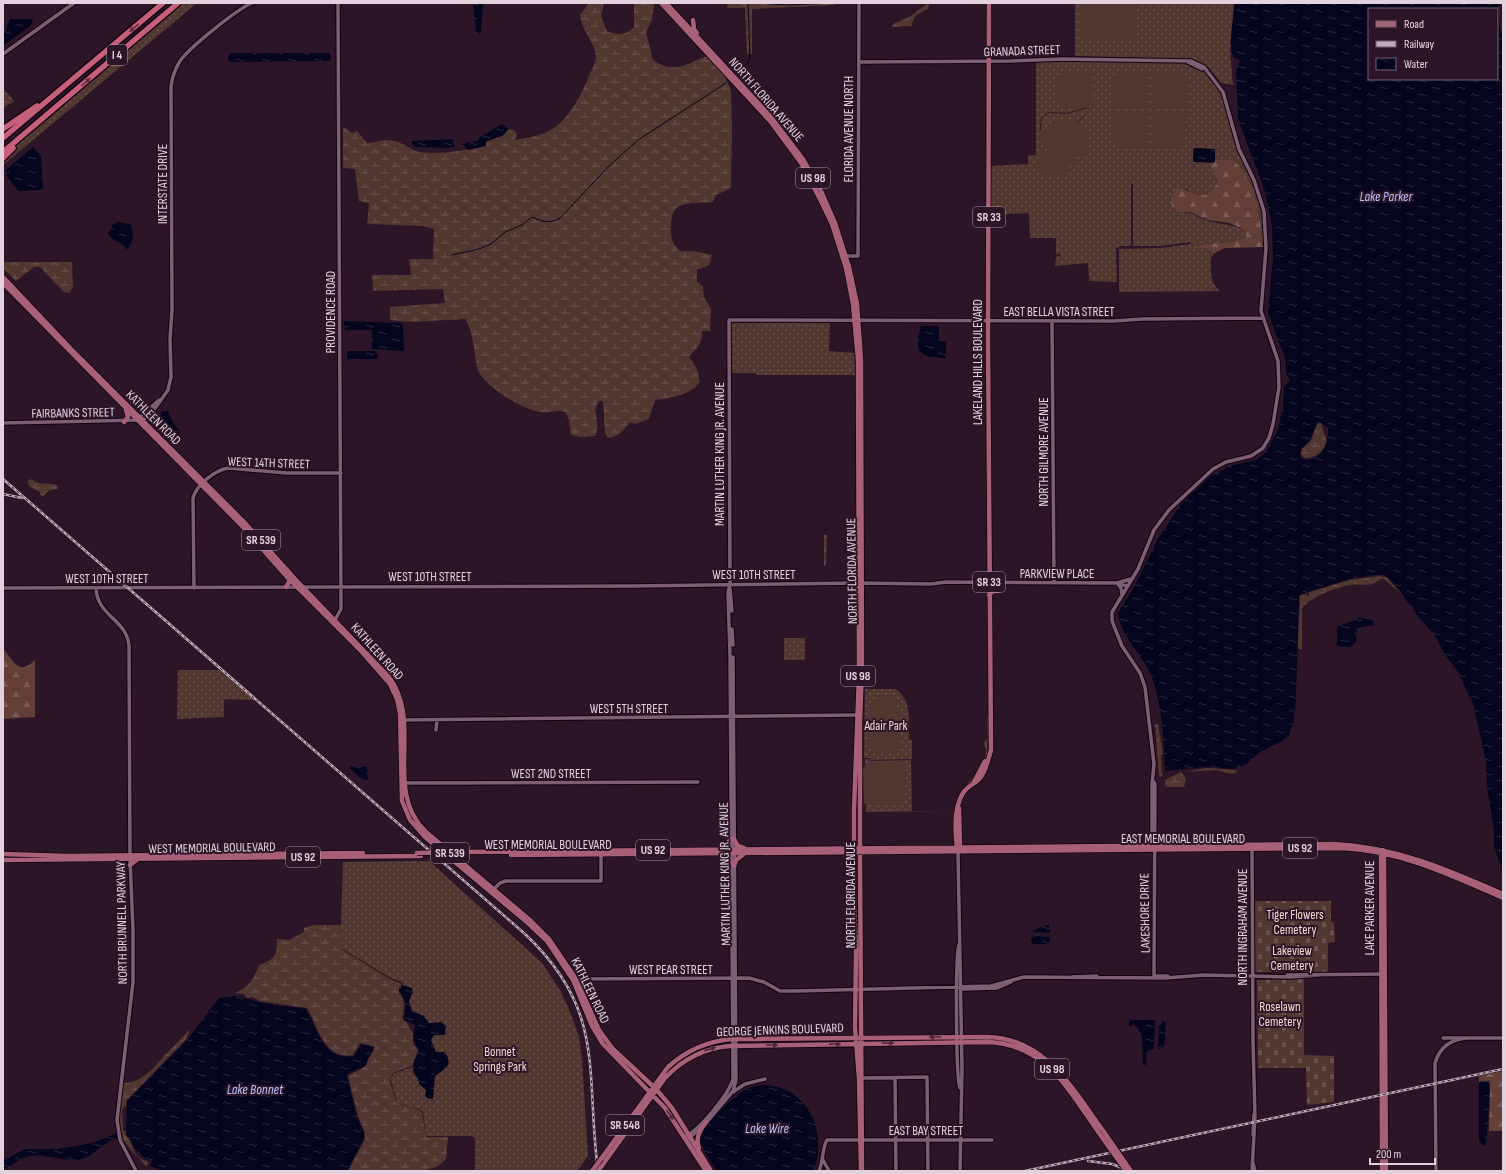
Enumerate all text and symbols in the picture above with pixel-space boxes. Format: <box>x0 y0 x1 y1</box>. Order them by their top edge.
legend <box>1368 8 1498 80</box>
text: Road <box>1404 17 1424 32</box>
one-way arrow <box>128 24 139 33</box>
text: Railway <box>1404 37 1435 52</box>
street label: GRANADA STREET <box>983 42 1061 60</box>
road number: I 4 <box>107 45 127 65</box>
street label: NORTH FLORIDA AVENUE <box>725 54 807 145</box>
text: Water <box>1404 57 1428 72</box>
street label: FLORIDA AVENUE NORTH <box>841 76 857 182</box>
one-way arrow <box>80 77 91 86</box>
street label: INTERSTATE DRIVE <box>155 144 171 224</box>
road number: US 98 <box>796 168 830 188</box>
water label: Lake Parker <box>1359 188 1414 205</box>
road number: SR 33 <box>973 207 1005 227</box>
street label: PROVIDENCE ROAD <box>323 271 339 353</box>
street label: LAKELAND HILLS BOULEVARD <box>970 299 986 425</box>
street label: EAST BELLA VISTA STREET <box>1003 304 1115 320</box>
street label: MARTIN LUTHER KING JR. AVENUE <box>712 382 728 526</box>
street label: KATHLEEN ROAD <box>122 387 184 449</box>
street label: NORTH GILMORE AVENUE <box>1036 397 1052 507</box>
street label: FAIRBANKS STREET <box>31 404 115 422</box>
street label: WEST 14TH STREET <box>227 454 311 472</box>
street label: NORTH FLORIDA AVENUE <box>843 518 861 624</box>
road number: SR 539 <box>242 530 280 550</box>
street label: PARKVIEW PLACE <box>1020 566 1094 582</box>
street label: WEST 10TH STREET <box>712 567 796 583</box>
street label: WEST 10TH STREET <box>388 569 472 585</box>
street label: WEST 10TH STREET <box>65 571 149 587</box>
road number: SR 33 <box>973 572 1005 592</box>
street label: KATHLEEN ROAD <box>347 620 407 684</box>
road number: US 98 <box>841 666 875 686</box>
street label: WEST 5TH STREET <box>590 701 668 717</box>
park label: Adair Park <box>863 718 908 734</box>
street label: WEST 2ND STREET <box>511 766 591 782</box>
street label: MARTIN LUTHER KING JR. AVENUE <box>716 802 734 946</box>
street label: EAST MEMORIAL BOULEVARD <box>1121 831 1245 847</box>
street label: WEST MEMORIAL BOULEVARD <box>484 837 612 853</box>
road number: US 92 <box>1283 838 1317 858</box>
street label: WEST MEMORIAL BOULEVARD <box>148 839 276 857</box>
road number: US 92 <box>636 840 670 860</box>
street label: NORTH FLORIDA AVENUE <box>843 842 859 948</box>
road number: SR 539 <box>431 843 469 863</box>
road number: US 92 <box>286 847 320 867</box>
street label: NORTH BRUNNELL PARKWAY <box>113 861 131 984</box>
street label: LAKE PARKER AVENUE <box>1362 861 1378 955</box>
street label: NORTH INGRAHAM AVENUE <box>1235 869 1251 985</box>
street label: LAKESHORE DRIVE <box>1136 873 1154 953</box>
park label: Tiger Flowers Cemetery <box>1266 907 1324 938</box>
park label: Lakeview Cemetery <box>1271 943 1313 974</box>
street label: KATHLEEN ROAD <box>567 955 613 1026</box>
street label: WEST PEAR STREET <box>629 962 713 978</box>
park label: Roselawn Cemetery <box>1259 999 1301 1030</box>
street label: GEORGE JENKINS BOULEVARD <box>716 1020 844 1040</box>
one-way arrow <box>928 1034 941 1040</box>
one-way arrow <box>882 1040 895 1046</box>
one-way arrow <box>829 1041 841 1048</box>
one-way arrow <box>766 1042 779 1048</box>
park label: Bonnet Springs Park <box>473 1044 527 1075</box>
one-way arrow <box>704 1046 716 1052</box>
road number: US 98 <box>1035 1059 1069 1079</box>
water label: Lake Bonnet <box>227 1081 284 1098</box>
one-way arrow <box>666 1110 674 1120</box>
road number: SR 548 <box>606 1115 644 1135</box>
water label: Lake Wire <box>745 1120 789 1137</box>
street label: EAST BAY STREET <box>889 1123 963 1139</box>
scale bar <box>1370 1140 1435 1166</box>
text: 200 m <box>1376 1147 1402 1162</box>

